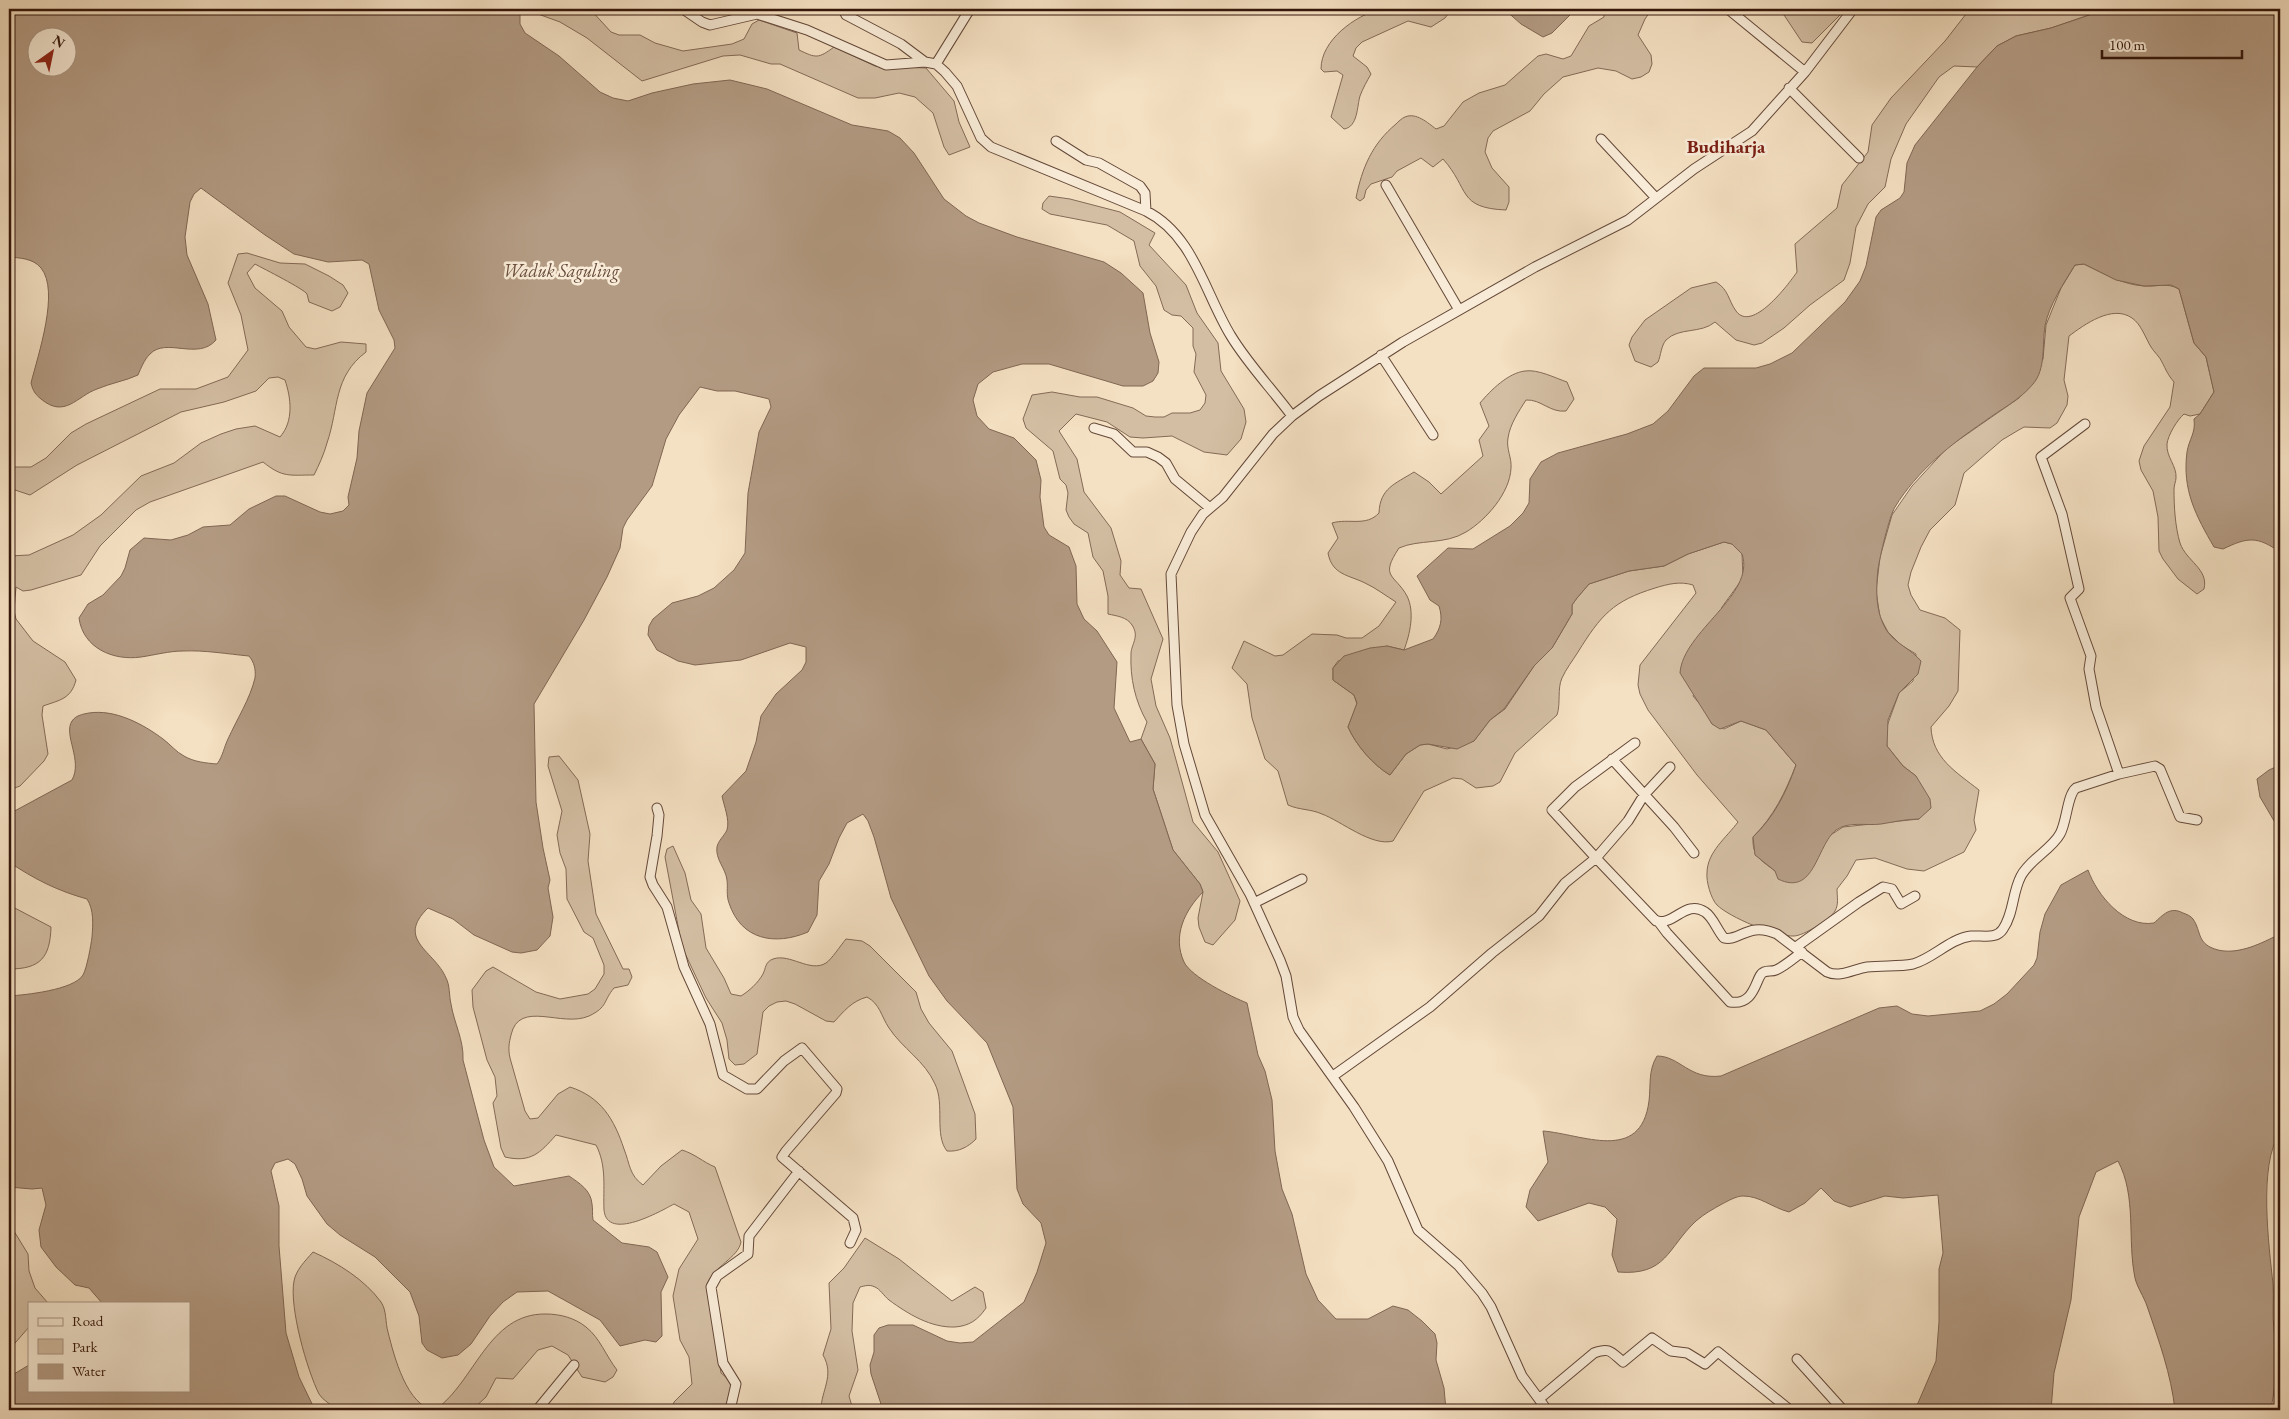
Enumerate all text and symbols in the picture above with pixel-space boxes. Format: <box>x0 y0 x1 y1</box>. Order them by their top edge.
north arrow <box>28 28 78 78</box>
scale bar <box>2102 28 2242 60</box>
text: N <box>49 30 69 52</box>
text: 100 m <box>2109 35 2146 54</box>
district label: Budiharja <box>1687 134 1766 159</box>
water label: Waduk Saguling <box>503 259 619 283</box>
legend <box>28 1302 190 1392</box>
text: Road <box>72 1311 104 1330</box>
text: Park <box>72 1337 99 1356</box>
text: Water <box>72 1361 106 1380</box>

